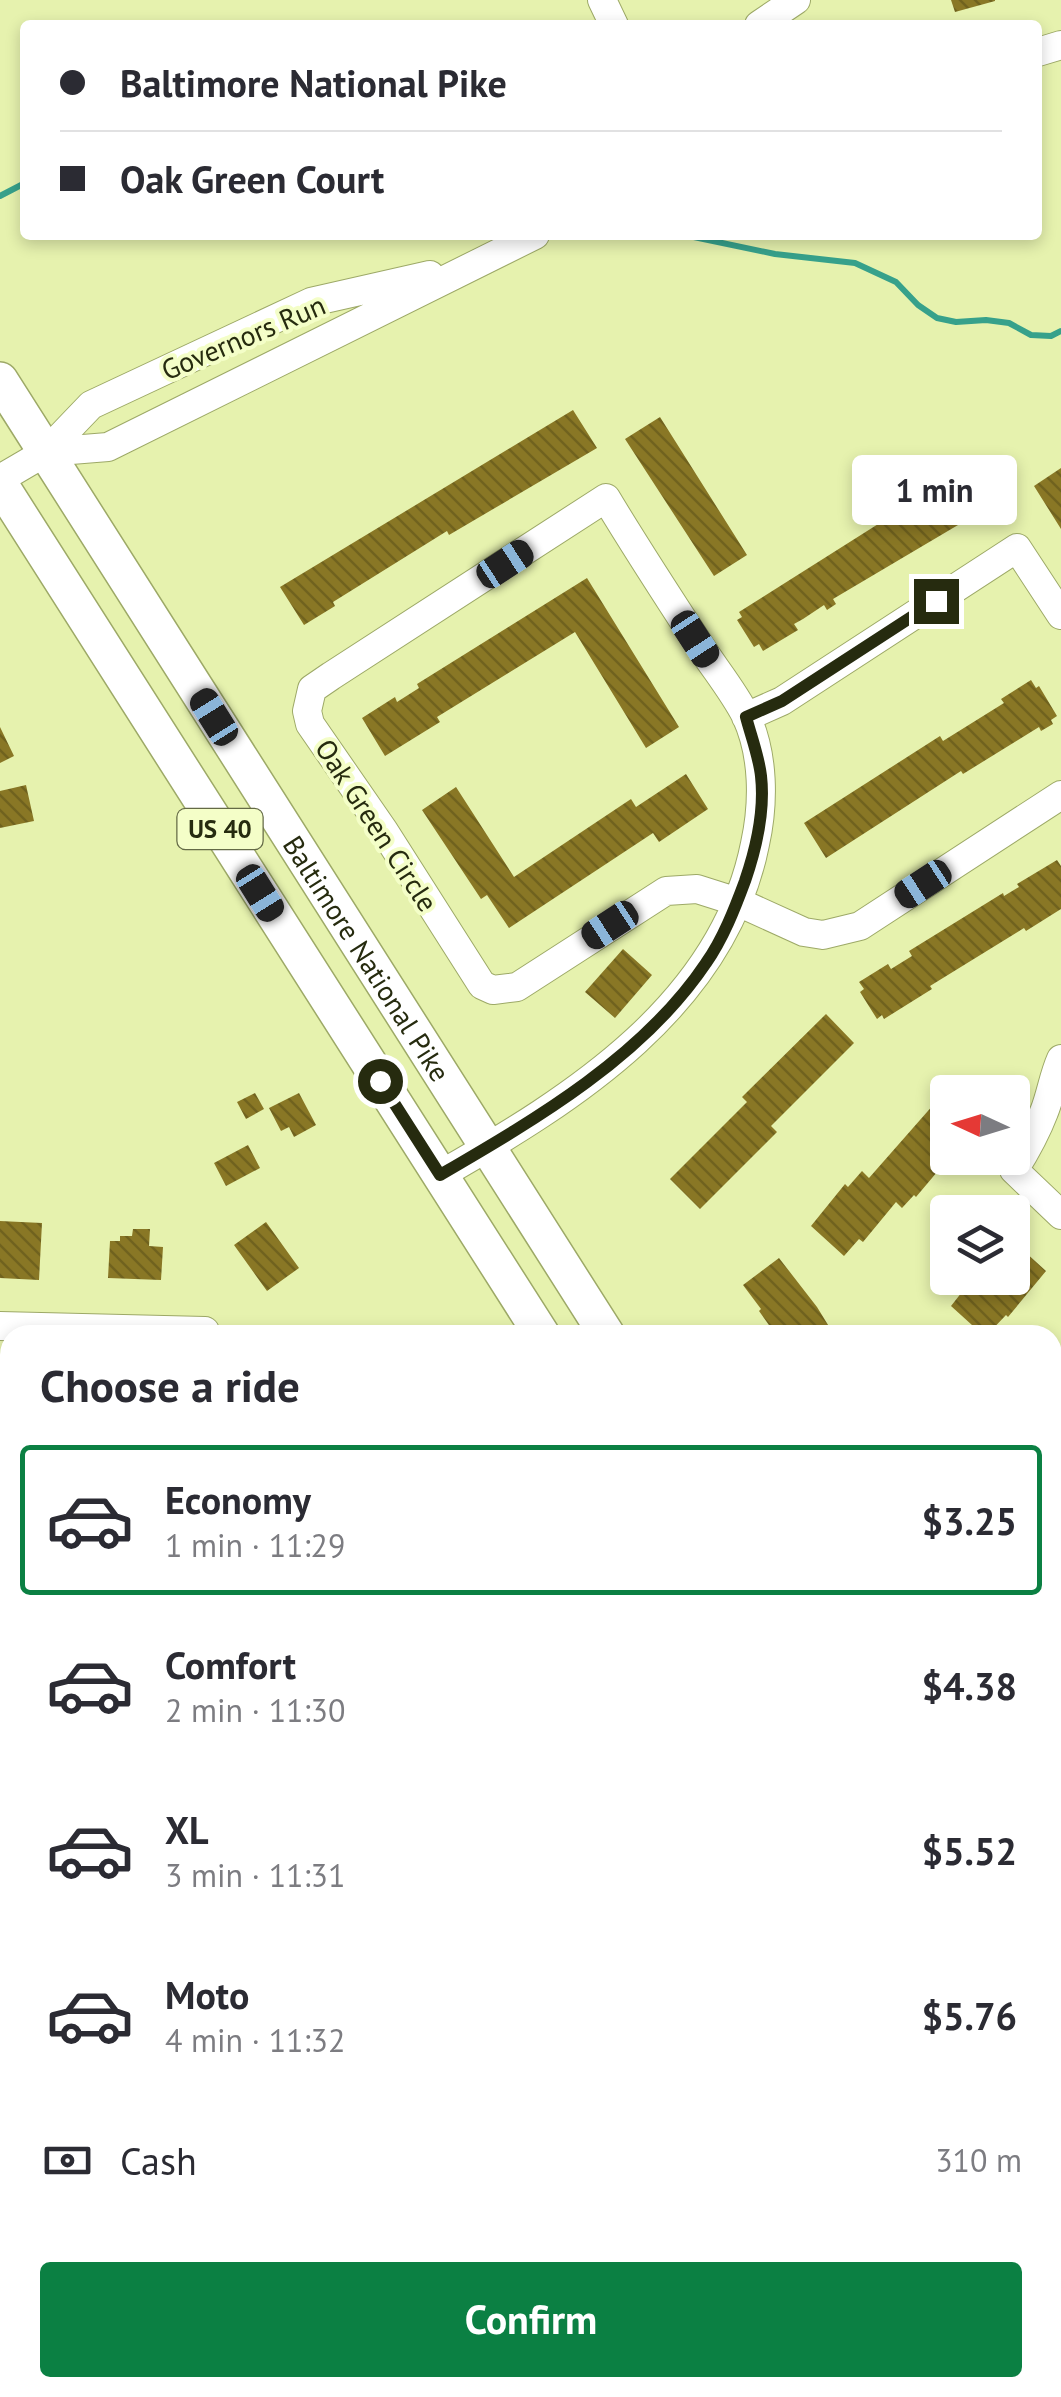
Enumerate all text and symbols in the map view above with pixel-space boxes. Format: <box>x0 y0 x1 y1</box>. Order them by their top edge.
text: Baltimore National Pike <box>120 58 507 107</box>
text: Oak Green Court <box>120 154 384 203</box>
street label: Governors Run <box>155 286 331 388</box>
callout: 1 min <box>854 456 1018 526</box>
text: 1 min <box>895 469 974 511</box>
car <box>472 535 538 593</box>
route end <box>914 579 959 624</box>
car <box>666 606 724 672</box>
car <box>185 684 243 750</box>
street label: Oak Green Circle <box>307 732 447 918</box>
road number: US 40 <box>178 809 262 849</box>
street label: Baltimore National Pike <box>275 828 459 1088</box>
car <box>890 855 956 913</box>
car <box>231 860 289 926</box>
car <box>577 896 643 954</box>
route start <box>358 1059 403 1104</box>
north arrow <box>930 1075 1030 1175</box>
map controls <box>930 1075 1030 1295</box>
button: layers <box>930 1195 1030 1295</box>
text: Choose a ride <box>40 1356 300 1414</box>
icon: car <box>45 1475 135 1565</box>
text: Economy <box>165 1475 311 1524</box>
text: $3.25 <box>921 1496 1017 1545</box>
text: 1 min · 11:29 <box>165 1524 345 1566</box>
icon: car <box>45 1640 135 1730</box>
text: Comfort <box>165 1640 296 1689</box>
text: $4.38 <box>921 1661 1017 1710</box>
text: 2 min · 11:30 <box>165 1689 345 1731</box>
icon: car <box>45 1805 135 1895</box>
text: XL <box>165 1805 209 1854</box>
text: $5.52 <box>921 1826 1017 1875</box>
text: 3 min · 11:31 <box>165 1854 345 1896</box>
icon: car <box>45 1970 135 2060</box>
text: Moto <box>165 1970 249 2019</box>
text: $5.76 <box>921 1991 1017 2040</box>
text: 4 min · 11:32 <box>165 2019 345 2061</box>
icon: cash <box>40 2133 95 2188</box>
text: Cash <box>120 2136 197 2185</box>
text: 310 m <box>935 2139 1022 2181</box>
button: Confirm <box>40 2262 1022 2377</box>

